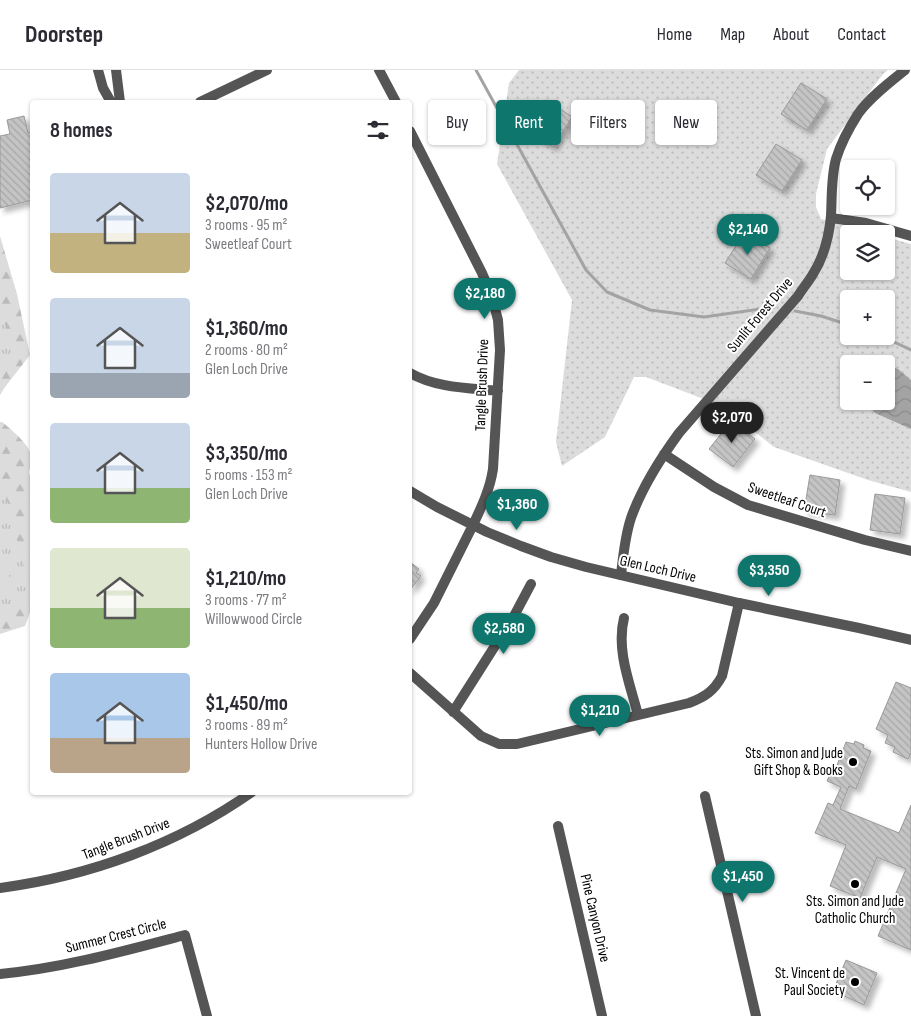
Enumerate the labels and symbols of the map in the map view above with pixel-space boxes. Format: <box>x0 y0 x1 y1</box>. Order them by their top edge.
pin: $2,140 <box>707 214 789 256</box>
street label: Sunlit Forest Drive <box>723 274 797 356</box>
pin: $2,180 <box>444 278 526 320</box>
street label: Tangle Brush Drive <box>471 339 493 431</box>
pin: $2,070 <box>691 402 773 444</box>
street label: Sweetleaf Court <box>745 478 829 522</box>
pin: $1,360 <box>476 488 558 531</box>
street label: Glen Loch Drive <box>618 551 698 587</box>
pin: $3,350 <box>728 554 810 597</box>
pin: $2,580 <box>463 612 545 655</box>
pin: $1,210 <box>559 694 641 737</box>
place label: Sts. Simon and Jude Gift Shop & Books <box>745 744 843 780</box>
marker: Sts. Simon and Jude Gift Shop & Books <box>847 756 859 768</box>
street label: Tangle Brush Drive <box>80 814 172 864</box>
pin: $1,450 <box>702 860 784 903</box>
street label: Pine Canyon Drive <box>576 872 614 964</box>
marker: Sts. Simon and Jude Catholic Church <box>849 878 861 890</box>
place label: Sts. Simon and Jude Catholic Church <box>806 892 904 928</box>
street label: Summer Crest Circle <box>64 914 168 958</box>
place label: St. Vincent de Paul Society <box>775 964 845 1000</box>
marker: St. Vincent de Paul Society <box>849 976 861 988</box>

